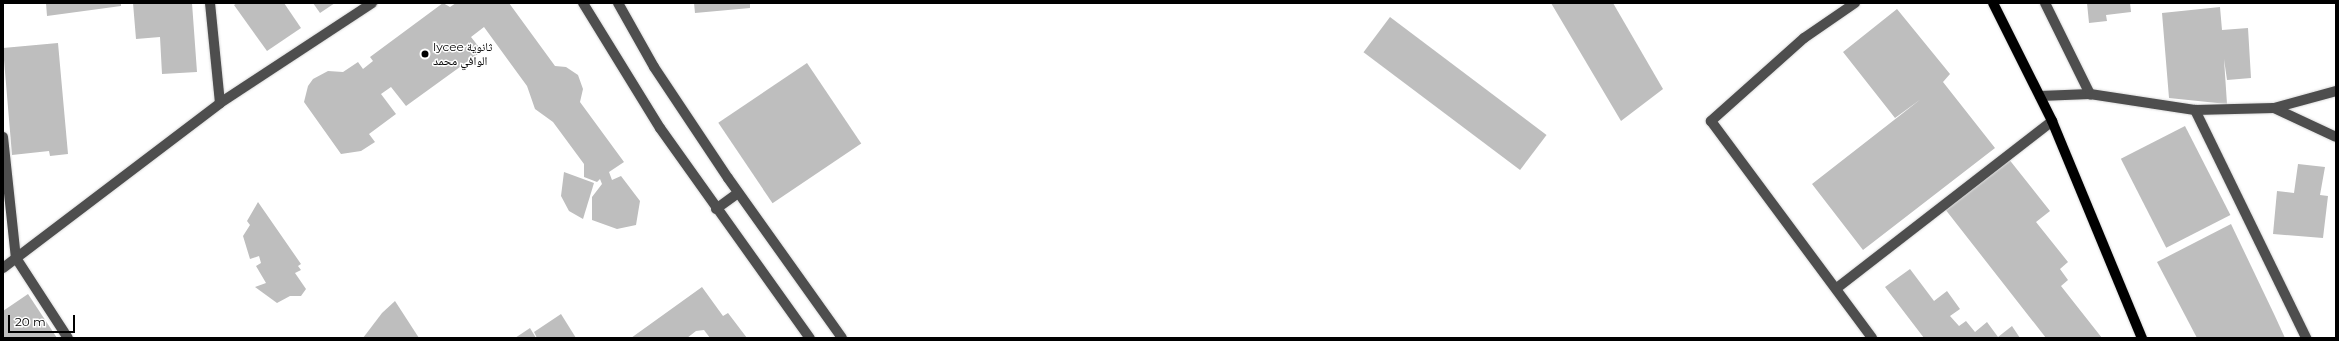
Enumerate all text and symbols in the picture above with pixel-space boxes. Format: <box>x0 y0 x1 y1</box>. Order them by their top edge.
place label: lycee ثانوية الوافي محمد <box>433 40 492 68</box>
marker: lycee ثانوية الوافي محمد <box>420 49 430 59</box>
scale bar <box>10 307 77 333</box>
text: 20 m <box>15 314 46 329</box>

